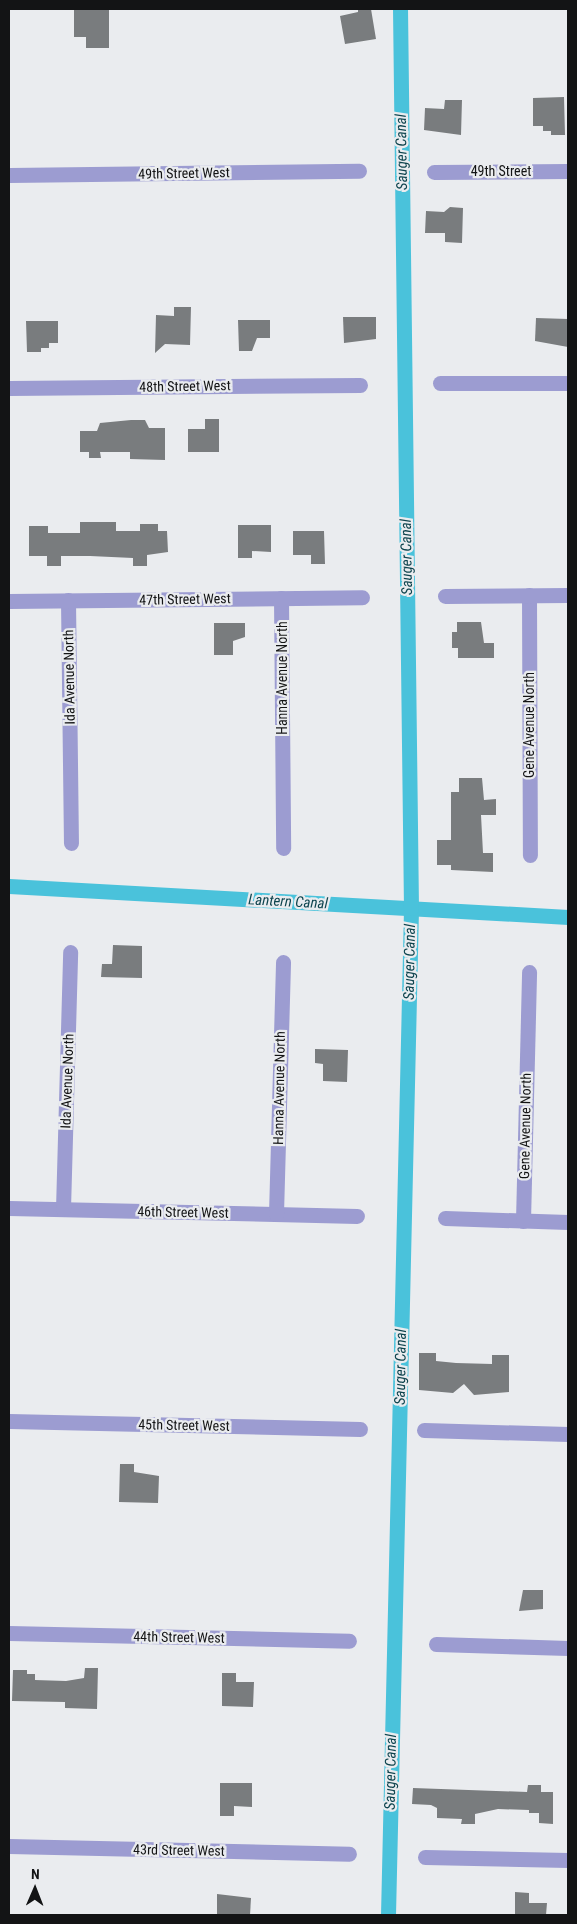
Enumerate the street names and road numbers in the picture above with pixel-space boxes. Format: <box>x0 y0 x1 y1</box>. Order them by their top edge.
street label: 49th Street <box>471 163 531 179</box>
street label: 49th Street West <box>138 164 230 182</box>
street label: 48th Street West <box>139 377 231 395</box>
street label: 47th Street West <box>139 590 231 608</box>
street label: Hanna Avenue North <box>274 621 290 735</box>
street label: Ida Avenue North <box>60 629 78 725</box>
street label: Gene Avenue North <box>521 672 537 778</box>
street label: Hanna Avenue North <box>270 1031 288 1145</box>
street label: Ida Avenue North <box>57 1033 77 1129</box>
street label: Gene Avenue North <box>516 1073 534 1179</box>
street label: 46th Street West <box>137 1203 229 1221</box>
street label: 45th Street West <box>138 1416 230 1434</box>
street label: 44th Street West <box>133 1628 225 1646</box>
street label: 43rd Street West <box>133 1841 225 1859</box>

